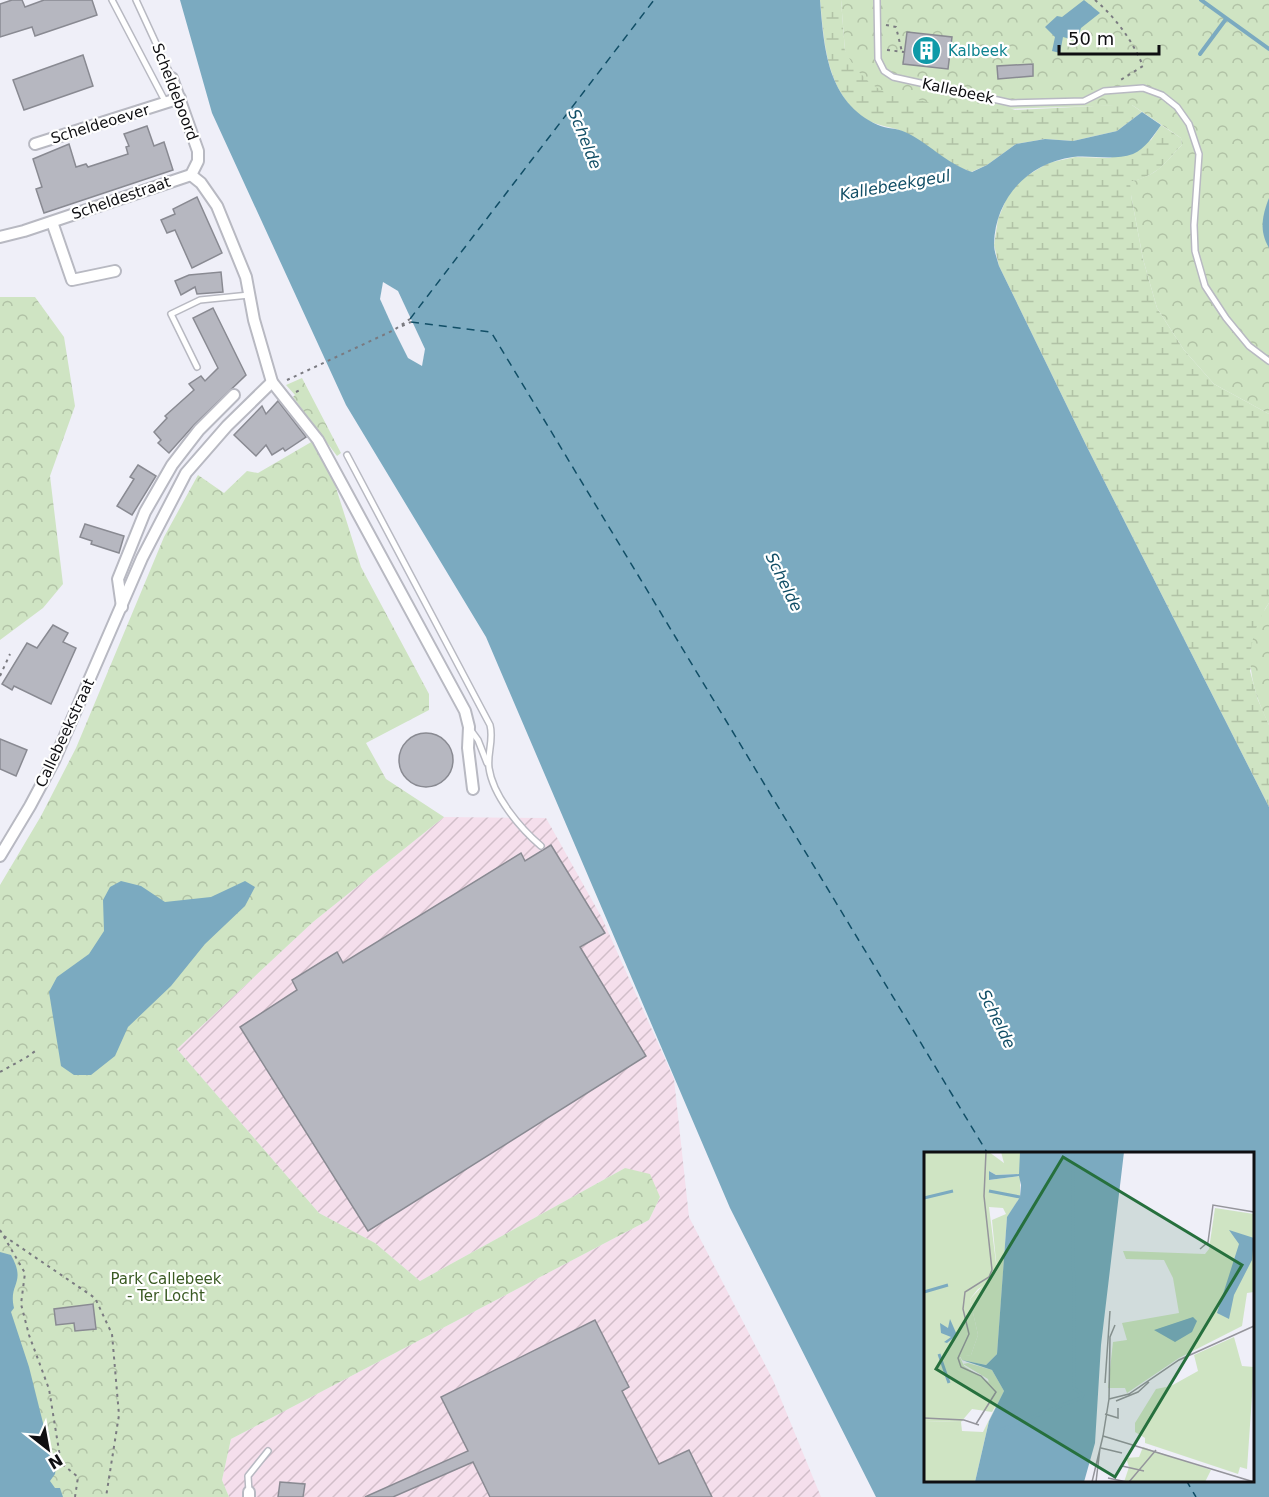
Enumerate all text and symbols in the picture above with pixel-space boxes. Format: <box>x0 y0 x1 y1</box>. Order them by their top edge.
scale bar <box>1059 18 1160 56</box>
text: 50 m <box>1068 28 1114 49</box>
building icon: Kalbeek <box>911 35 943 67</box>
street label: Scheldeboord <box>148 41 202 143</box>
place label: Kalbeek <box>948 42 1008 60</box>
street label: Kallebeek <box>920 75 996 107</box>
street label: Scheldeoever <box>49 100 152 148</box>
water label: Schelde <box>564 106 606 172</box>
water label: Kallebeekgeul <box>838 166 952 204</box>
street label: Scheldestraat <box>69 173 173 223</box>
water label: Schelde <box>762 549 806 615</box>
street label: Callebeekstraat <box>32 676 98 790</box>
water label: Schelde <box>975 986 1019 1052</box>
inset map <box>924 1152 1254 1482</box>
park label: Park Callebeek - Ter Locht <box>110 1270 222 1305</box>
north arrow <box>18 1419 78 1479</box>
text: N <box>45 1450 66 1473</box>

